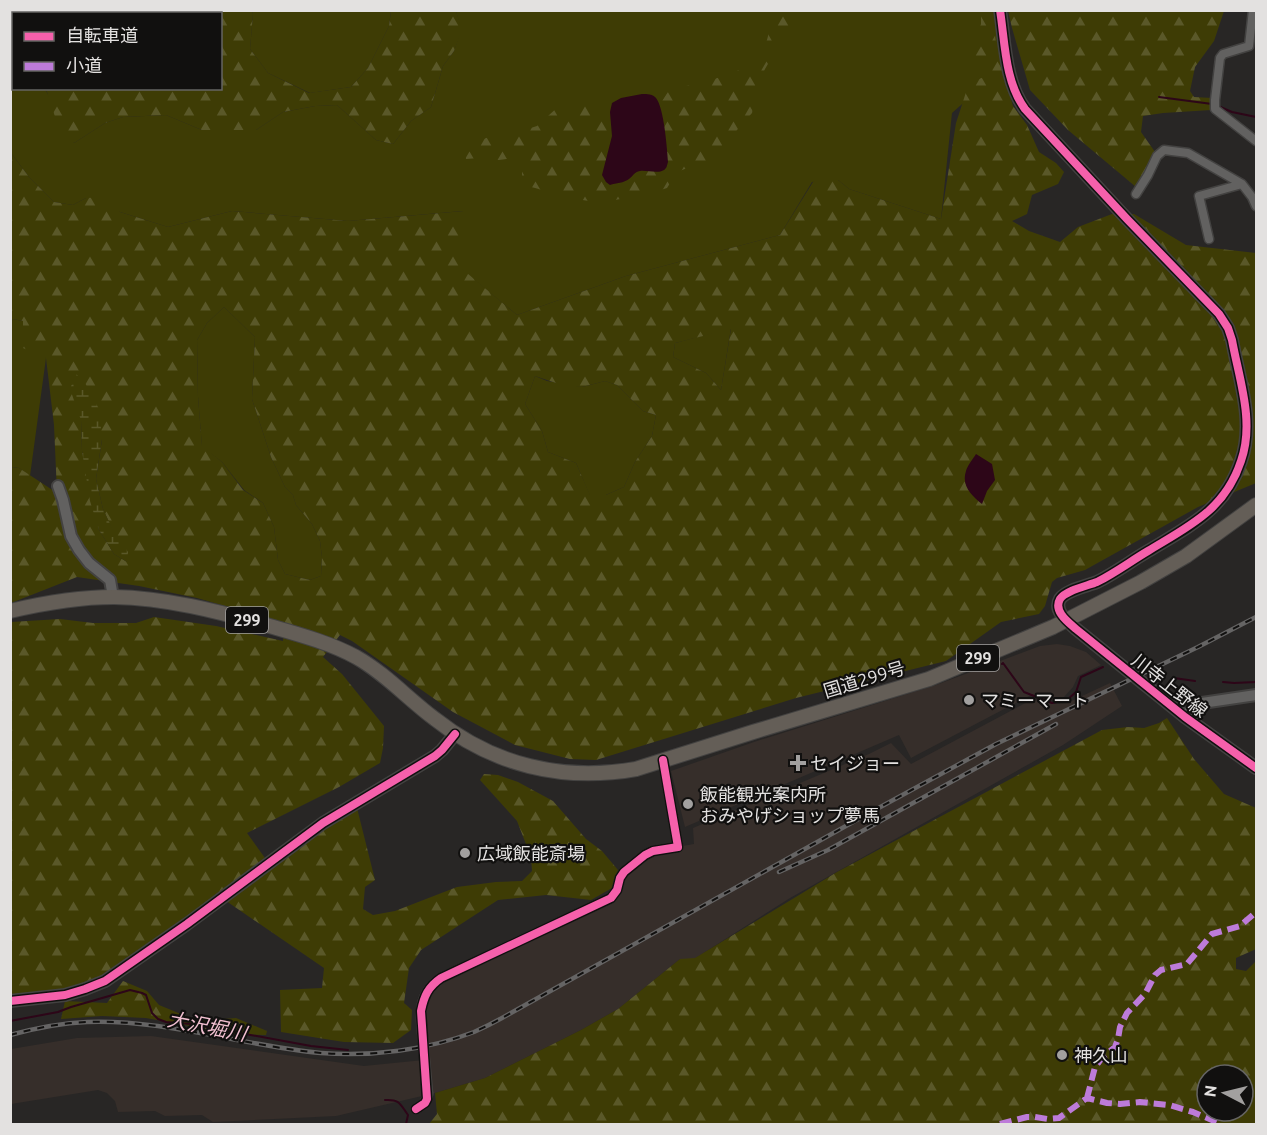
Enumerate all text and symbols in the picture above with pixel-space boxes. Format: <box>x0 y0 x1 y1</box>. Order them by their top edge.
legend <box>12 12 222 90</box>
text: 自転車道 <box>66 25 138 45</box>
text: 小道 <box>66 55 102 75</box>
road number: 299 <box>226 607 268 633</box>
road number: 299 <box>957 645 999 671</box>
street label: 川寺上野線 <box>1128 649 1212 721</box>
street label: 国道299号 <box>821 657 907 701</box>
place label: マミーマート <box>981 690 1089 710</box>
marker: マミーマート <box>962 693 976 707</box>
place label: セイジョー <box>810 753 900 773</box>
marker: セイジョー <box>791 756 805 770</box>
place label: 飯能観光案内所 おみやげショップ夢馬 <box>700 784 880 825</box>
marker: 飯能観光案内所 おみやげショップ夢馬 <box>681 797 695 811</box>
place label: 広域飯能斎場 <box>477 843 585 863</box>
marker: 広域飯能斎場 <box>458 846 472 860</box>
water label: 大沢堀川 <box>166 1007 250 1045</box>
place label: 神久山 <box>1074 1045 1128 1065</box>
marker: 神久山 <box>1055 1048 1069 1062</box>
north arrow <box>1195 1063 1255 1123</box>
text: N <box>1200 1084 1220 1098</box>

